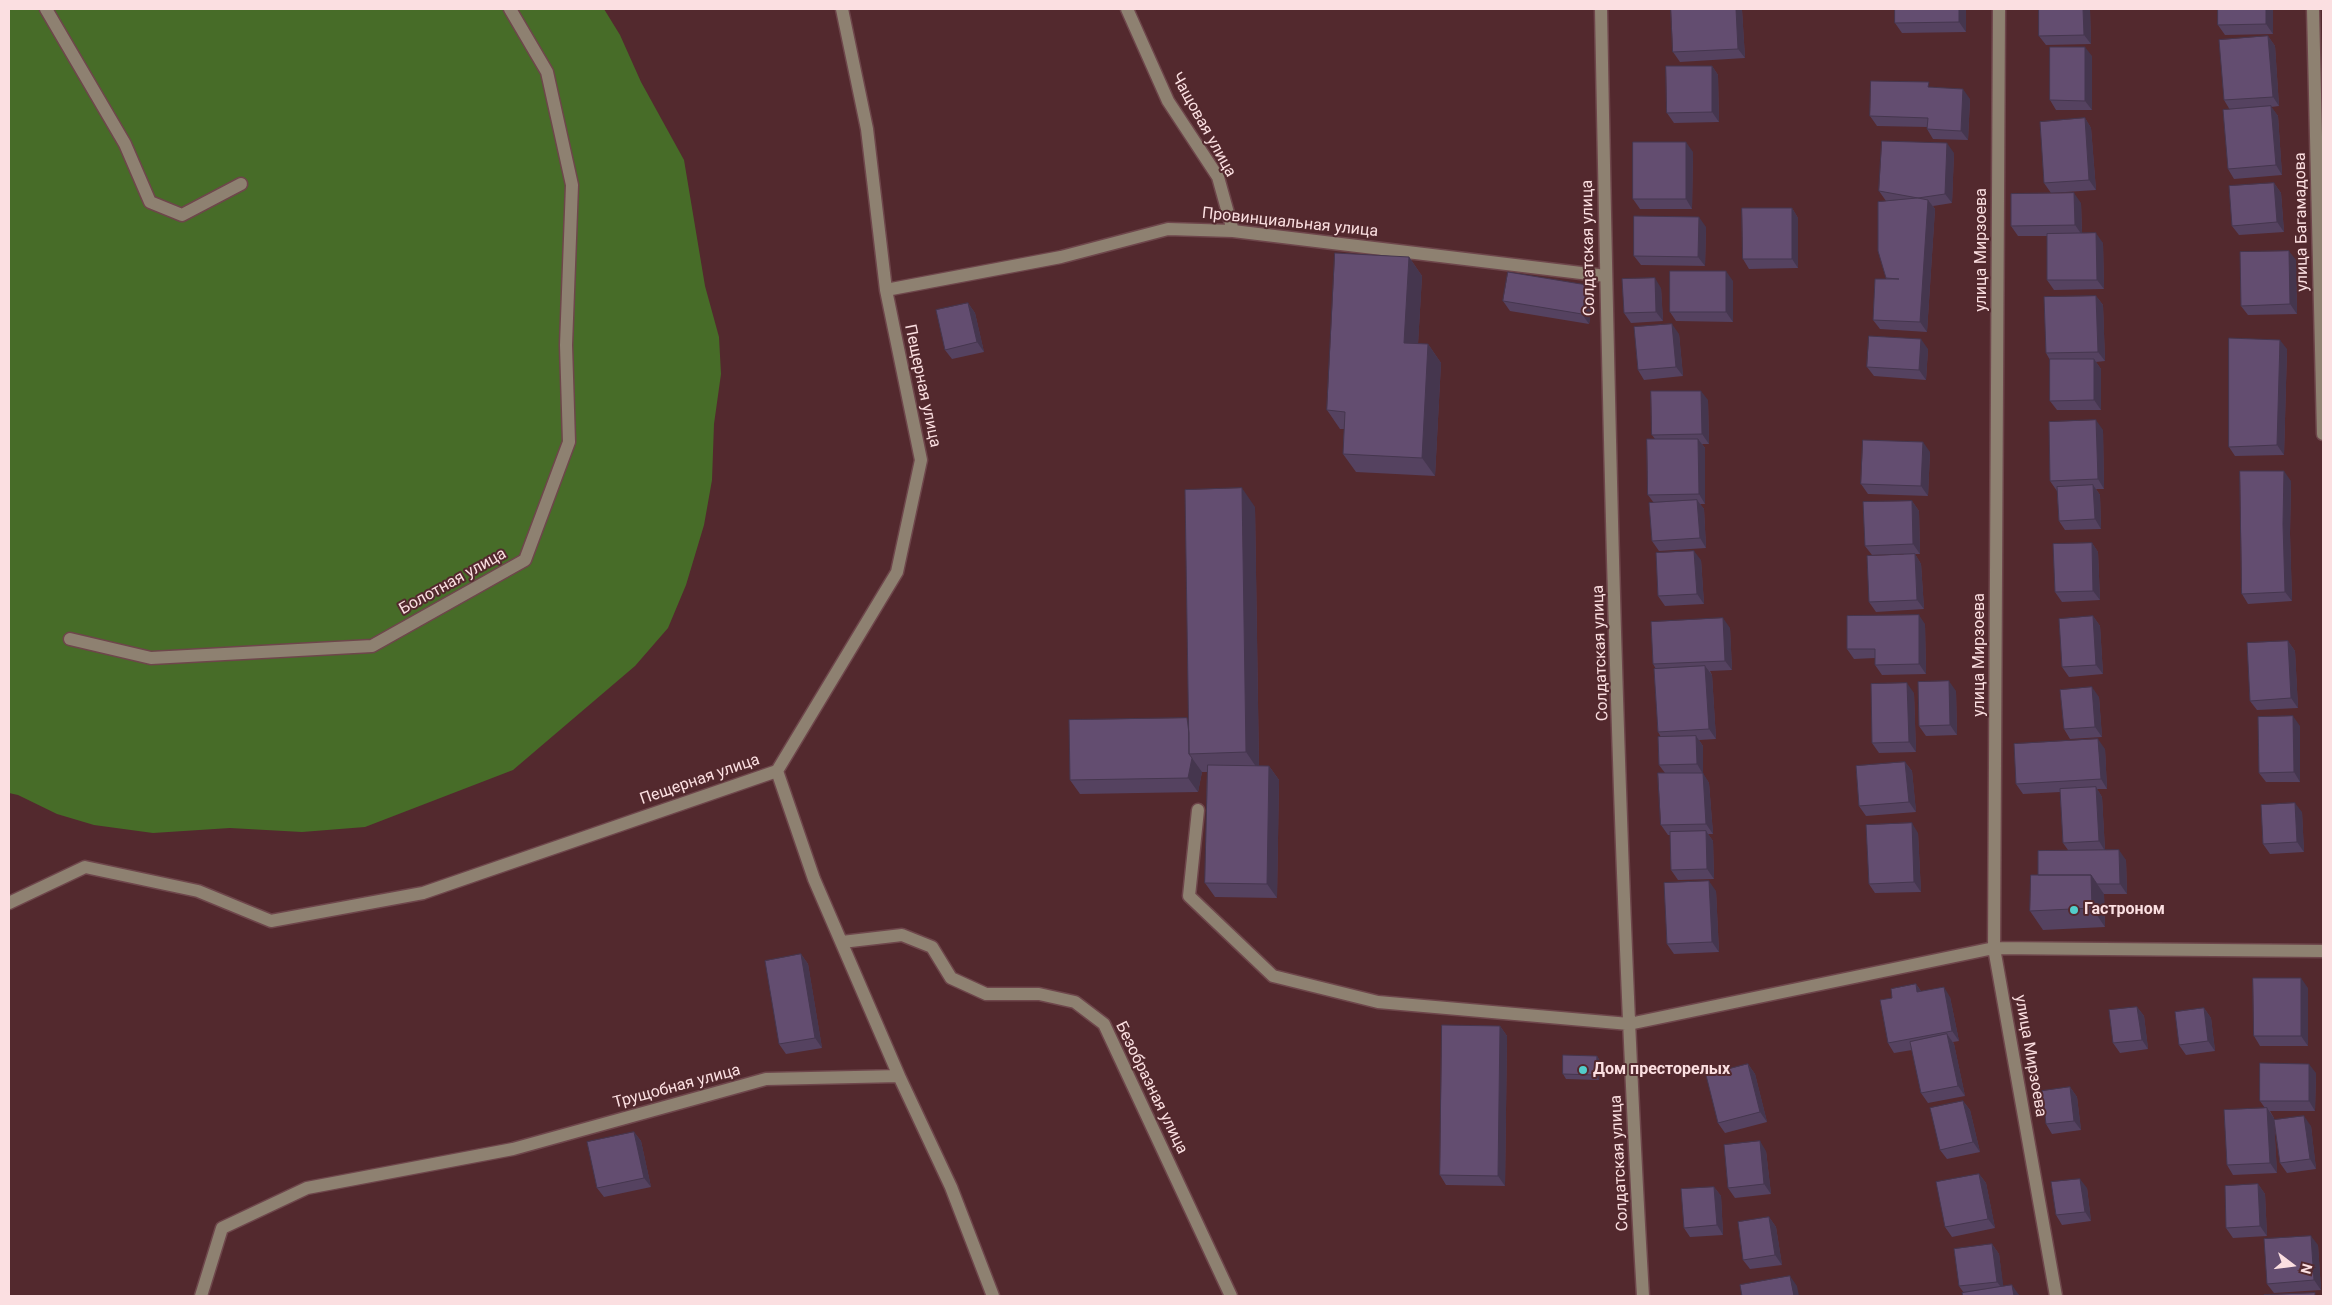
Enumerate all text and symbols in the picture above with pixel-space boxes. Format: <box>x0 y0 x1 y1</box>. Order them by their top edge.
street label: Чащовая улица <box>1166 69 1240 181</box>
street label: улица Багамадова <box>2291 152 2313 292</box>
street label: Солдатская улица <box>1578 180 1600 316</box>
street label: улица Мирзоева <box>1972 188 1992 312</box>
street label: Провинциальная улица <box>1201 204 1379 242</box>
street label: Пещерная улица <box>900 323 944 449</box>
street label: Болотная улица <box>396 545 510 619</box>
street label: Солдатская улица <box>1589 585 1613 721</box>
street label: улица Мирзоева <box>1970 593 1990 717</box>
street label: Пещерная улица <box>638 751 762 809</box>
place label: Гастроном <box>2084 900 2165 920</box>
marker: Гастроном <box>2068 904 2080 916</box>
street label: улица Мирзоева <box>2010 993 2050 1119</box>
street label: Безобразная улица <box>1111 1019 1191 1157</box>
place label: Дом престорелых <box>1593 1060 1730 1080</box>
street label: Трущобная улица <box>611 1061 743 1113</box>
marker: Дом престорелых <box>1577 1064 1589 1076</box>
street label: Солдатская улица <box>1607 1094 1633 1232</box>
north arrow <box>2267 1240 2317 1290</box>
text: N <box>2297 1262 2315 1276</box>

